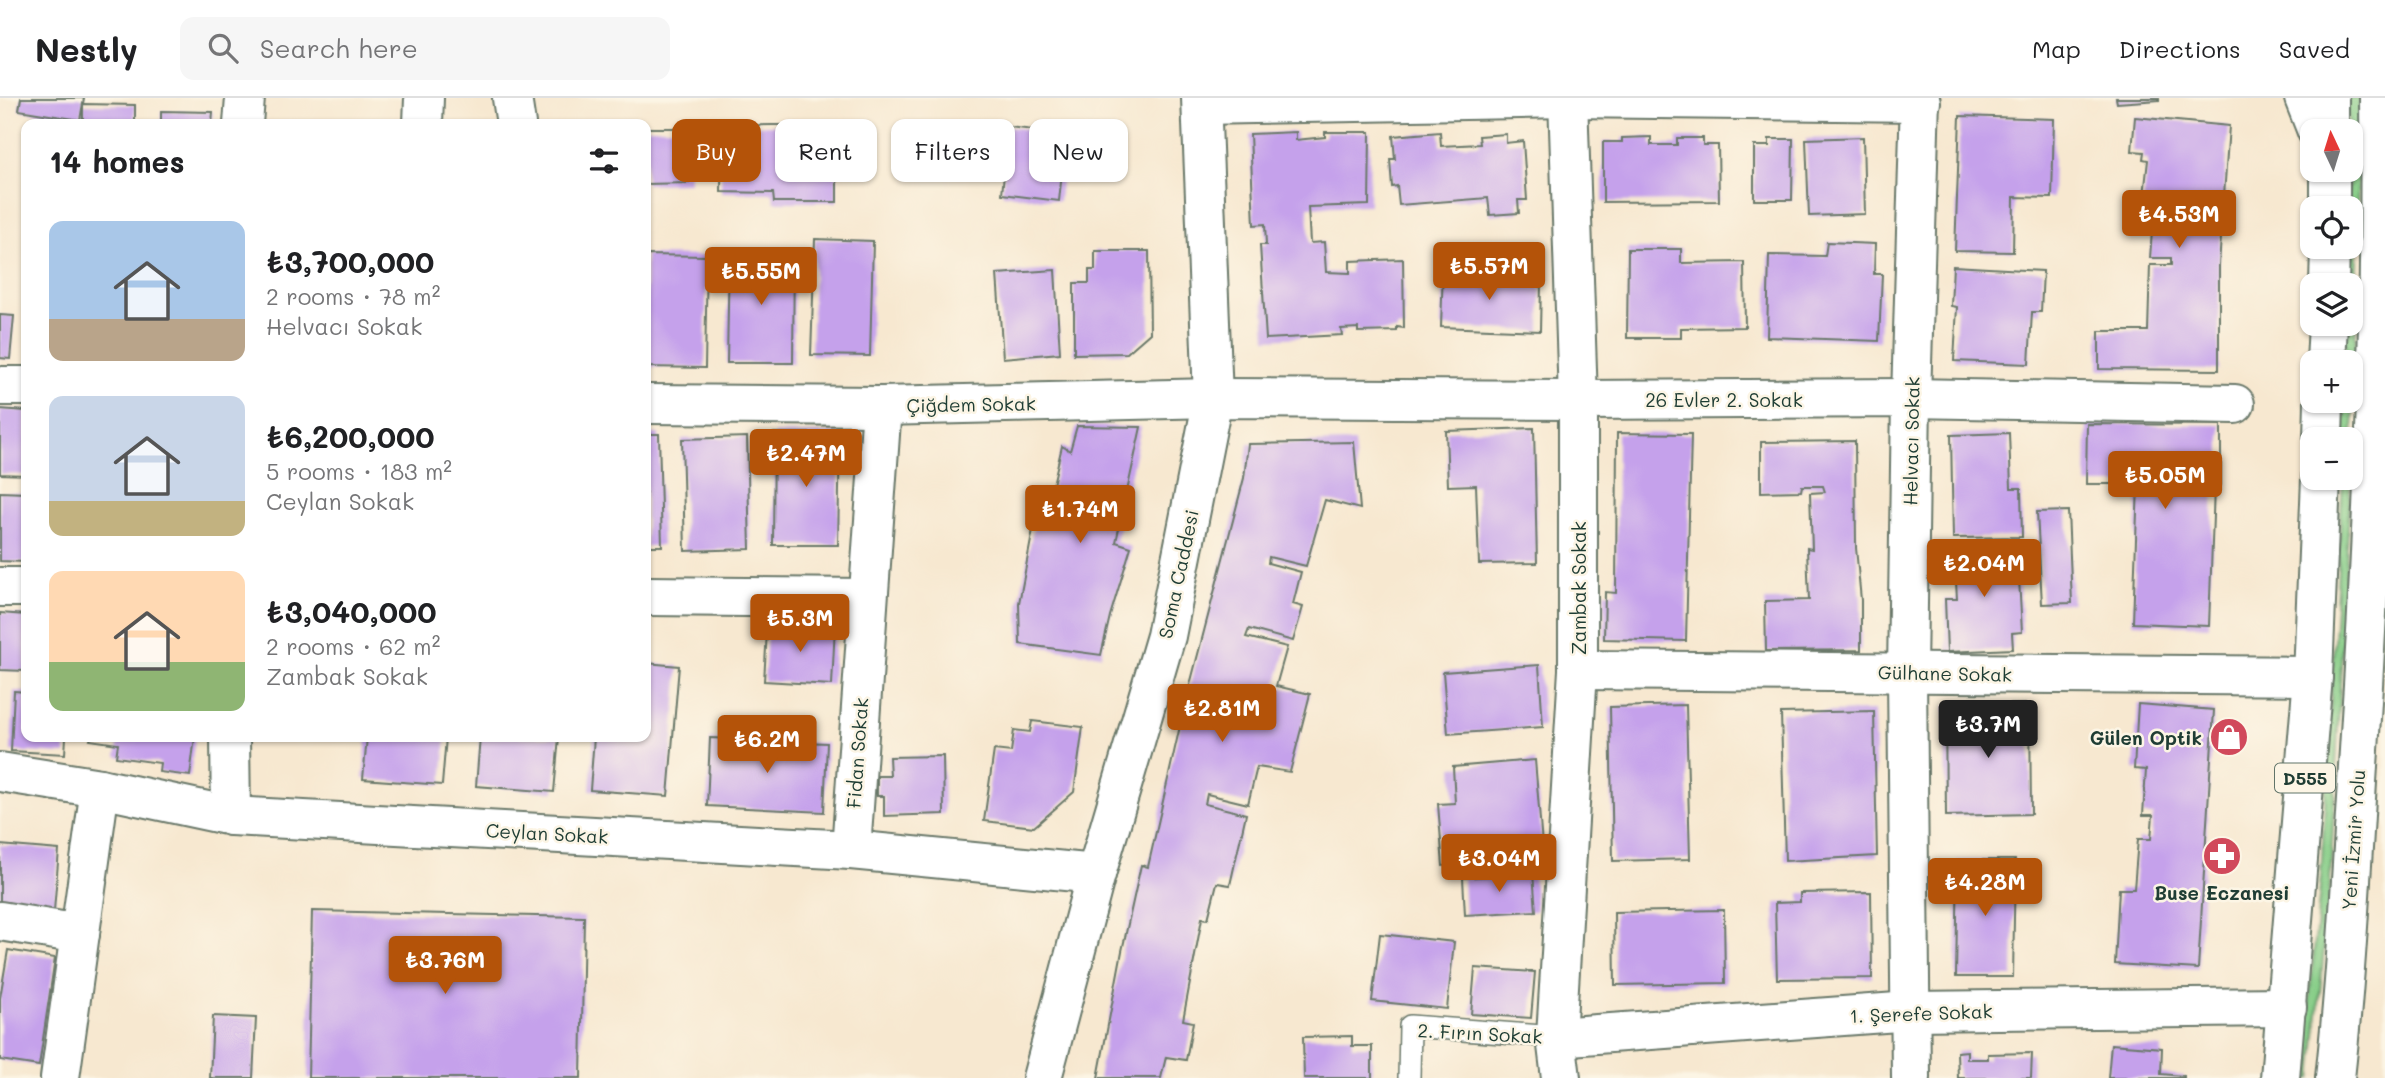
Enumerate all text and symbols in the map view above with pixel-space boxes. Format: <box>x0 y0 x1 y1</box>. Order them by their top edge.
search box <box>180 17 670 80</box>
text: Nestly <box>35 27 138 70</box>
icon: search <box>204 29 242 67</box>
text: Search here <box>260 31 418 65</box>
text: Map <box>2032 33 2081 64</box>
text: Directions <box>2119 33 2241 64</box>
text: Saved <box>2279 33 2350 64</box>
chip: Buy <box>672 119 761 182</box>
chip: Rent <box>775 119 877 182</box>
chip: Filters <box>891 119 1015 182</box>
chip: New <box>1029 119 1128 182</box>
north arrow <box>2300 119 2362 182</box>
map controls <box>2300 119 2363 490</box>
text: 14 homes <box>49 141 185 181</box>
icon: filters <box>585 142 623 180</box>
pin: ₺4.53M <box>2122 190 2236 250</box>
button: locate <box>2300 196 2363 259</box>
text: ₺4.53M <box>2138 198 2220 228</box>
text: ₺3,700,000 <box>266 241 434 281</box>
pin: ₺5.57M <box>1432 242 1546 302</box>
pin: ₺5.55M <box>704 248 818 307</box>
icon: home <box>105 249 189 333</box>
text: ₺5.57M <box>1449 250 1529 280</box>
text: ₺5.55M <box>721 255 801 285</box>
button: layers <box>2300 273 2363 336</box>
text: 2 rooms · 78 m² <box>266 281 440 311</box>
text: Helvacı Sokak <box>266 311 422 341</box>
button: + <box>2300 350 2363 413</box>
street label: Helvacı Sokak <box>1897 376 1925 506</box>
street label: 26 Evler 2. Sokak <box>1645 387 1803 412</box>
street label: Çiğdem Sokak <box>906 390 1036 418</box>
text: ₺6,200,000 <box>266 416 435 456</box>
icon: home <box>105 424 189 508</box>
button: − <box>2300 427 2363 490</box>
pin: ₺2.47M <box>749 430 863 489</box>
text: ₺2.47M <box>766 437 846 467</box>
pin: ₺5.05M <box>2108 452 2222 511</box>
text: 5 rooms · 183 m² <box>266 456 452 486</box>
text: ₺5.05M <box>2124 459 2206 489</box>
text: Ceylan Sokak <box>266 486 414 516</box>
pin: ₺1.74M <box>1023 486 1137 545</box>
text: ₺1.74M <box>1041 493 1119 523</box>
street label: Soma Caddesi <box>1152 507 1204 641</box>
street label: Zambak Sokak <box>1566 521 1591 655</box>
pin: ₺2.04M <box>1927 540 2041 599</box>
text: ₺2.04M <box>1943 547 2025 577</box>
text: ₺3,040,000 <box>266 591 437 631</box>
pin: ₺5.3M <box>751 594 849 654</box>
icon: home <box>105 599 189 683</box>
text: ₺5.3M <box>766 602 834 632</box>
text: 2 rooms · 62 m² <box>266 631 440 661</box>
street label: Gülhane Sokak <box>1878 659 2012 687</box>
text: Zambak Sokak <box>266 661 428 691</box>
pin: ₺2.81M <box>1165 684 1279 744</box>
text: ₺2.81M <box>1183 692 1261 722</box>
street label: Fidan Sokak <box>841 697 873 809</box>
pin: ₺3.7M <box>1939 700 2037 760</box>
text: ₺3.7M <box>1955 708 2021 738</box>
pin: ₺6.2M <box>718 716 816 775</box>
shop icon: Gülen Optik <box>2208 716 2250 758</box>
text: ₺6.2M <box>734 723 800 753</box>
place label: Gülen Optik <box>2090 725 2202 750</box>
road number: D555 <box>2275 764 2335 792</box>
street label: Yeni İzmir Yolu <box>2336 769 2370 911</box>
street label: Ceylan Sokak <box>485 817 609 849</box>
pin: ₺3.04M <box>1442 834 1556 894</box>
pharmacy icon: Buse Eczanesi <box>2201 835 2243 877</box>
text: ₺3.04M <box>1457 842 1541 872</box>
pin: ₺4.28M <box>1928 858 2042 918</box>
text: ₺4.28M <box>1944 866 2026 896</box>
place label: Buse Eczanesi <box>2154 880 2290 905</box>
pin: ₺3.76M <box>388 936 502 996</box>
text: ₺3.76M <box>405 944 485 974</box>
street label: 1. Şerefe Sokak <box>1849 998 1993 1028</box>
street label: 2. Fırın Sokak <box>1417 1017 1543 1049</box>

